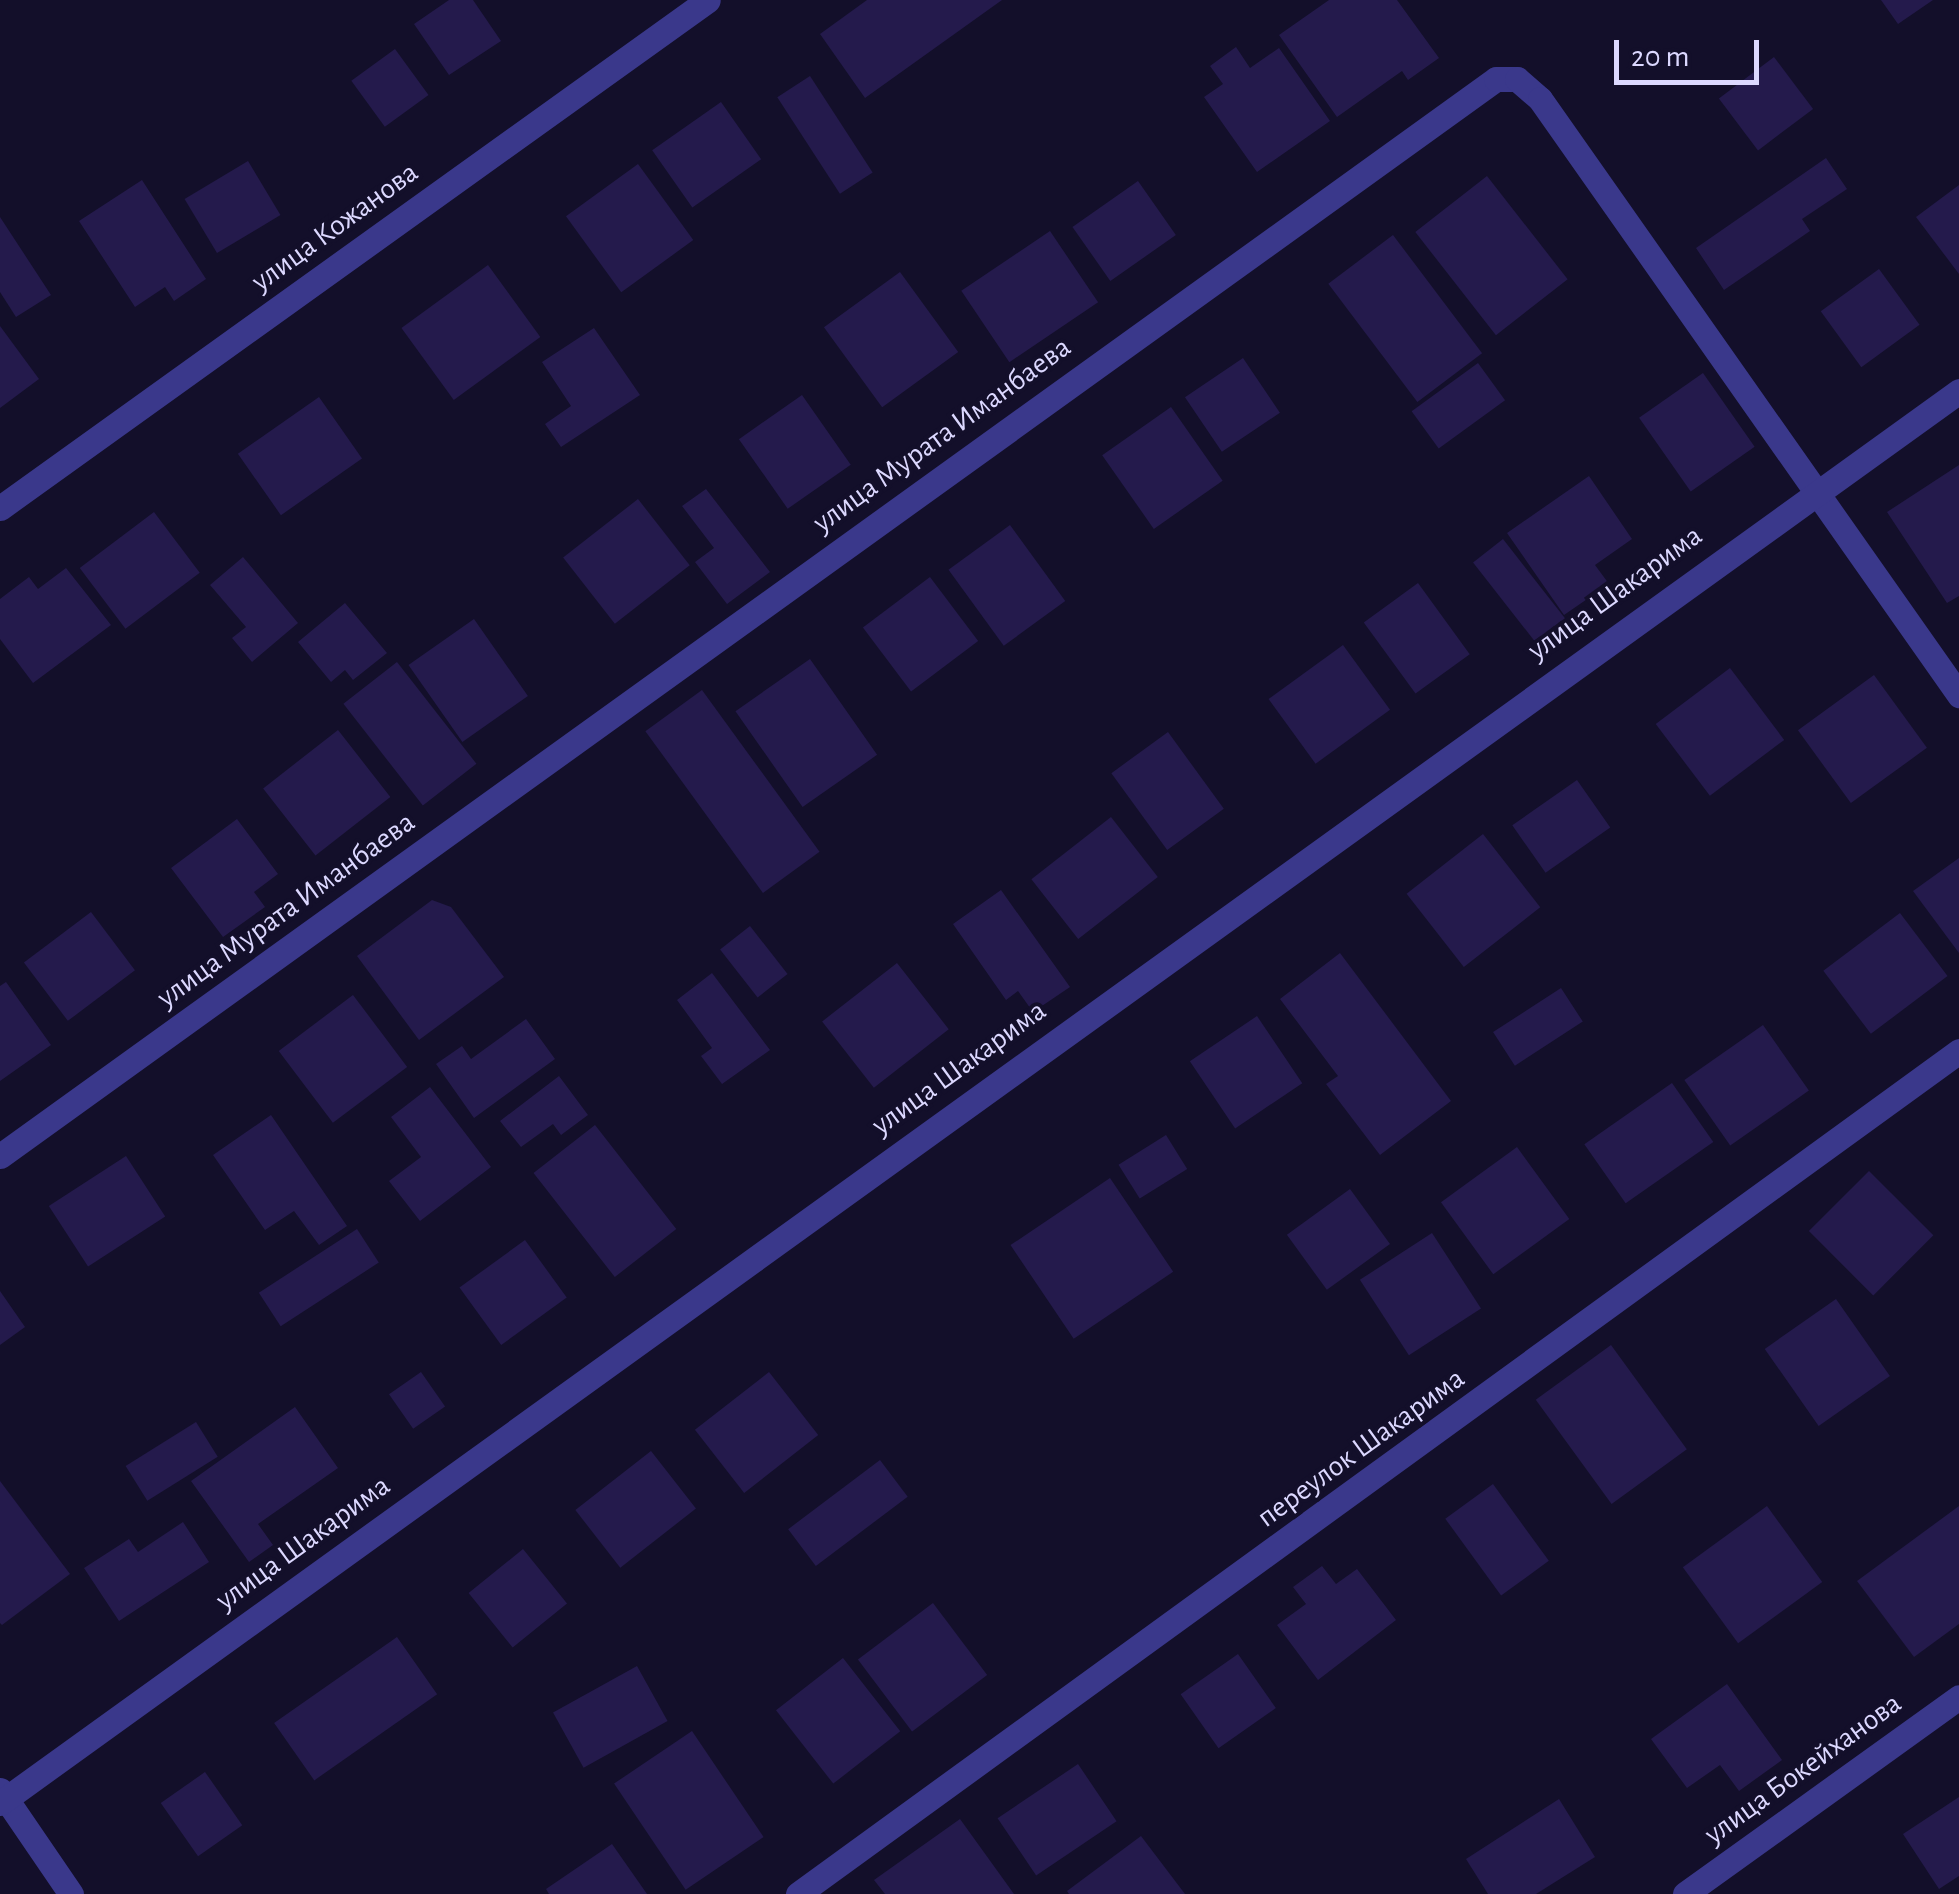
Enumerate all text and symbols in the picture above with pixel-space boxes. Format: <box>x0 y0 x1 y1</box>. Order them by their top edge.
scale bar <box>1619 20 1764 82</box>
text: 20 m <box>1631 42 1689 72</box>
street label: улица Кожанова <box>245 154 425 300</box>
street label: улица Мурата Иманбаева <box>806 329 1078 541</box>
street label: улица Шакарима <box>1521 518 1709 668</box>
street label: улица Мурата Иманбаева <box>150 804 422 1016</box>
street label: улица Шакарима <box>865 993 1053 1143</box>
street label: переулок Шакарима <box>1250 1361 1472 1535</box>
street label: улица Шакарима <box>209 1468 397 1618</box>
street label: улица Бокейханова <box>1697 1685 1909 1853</box>

